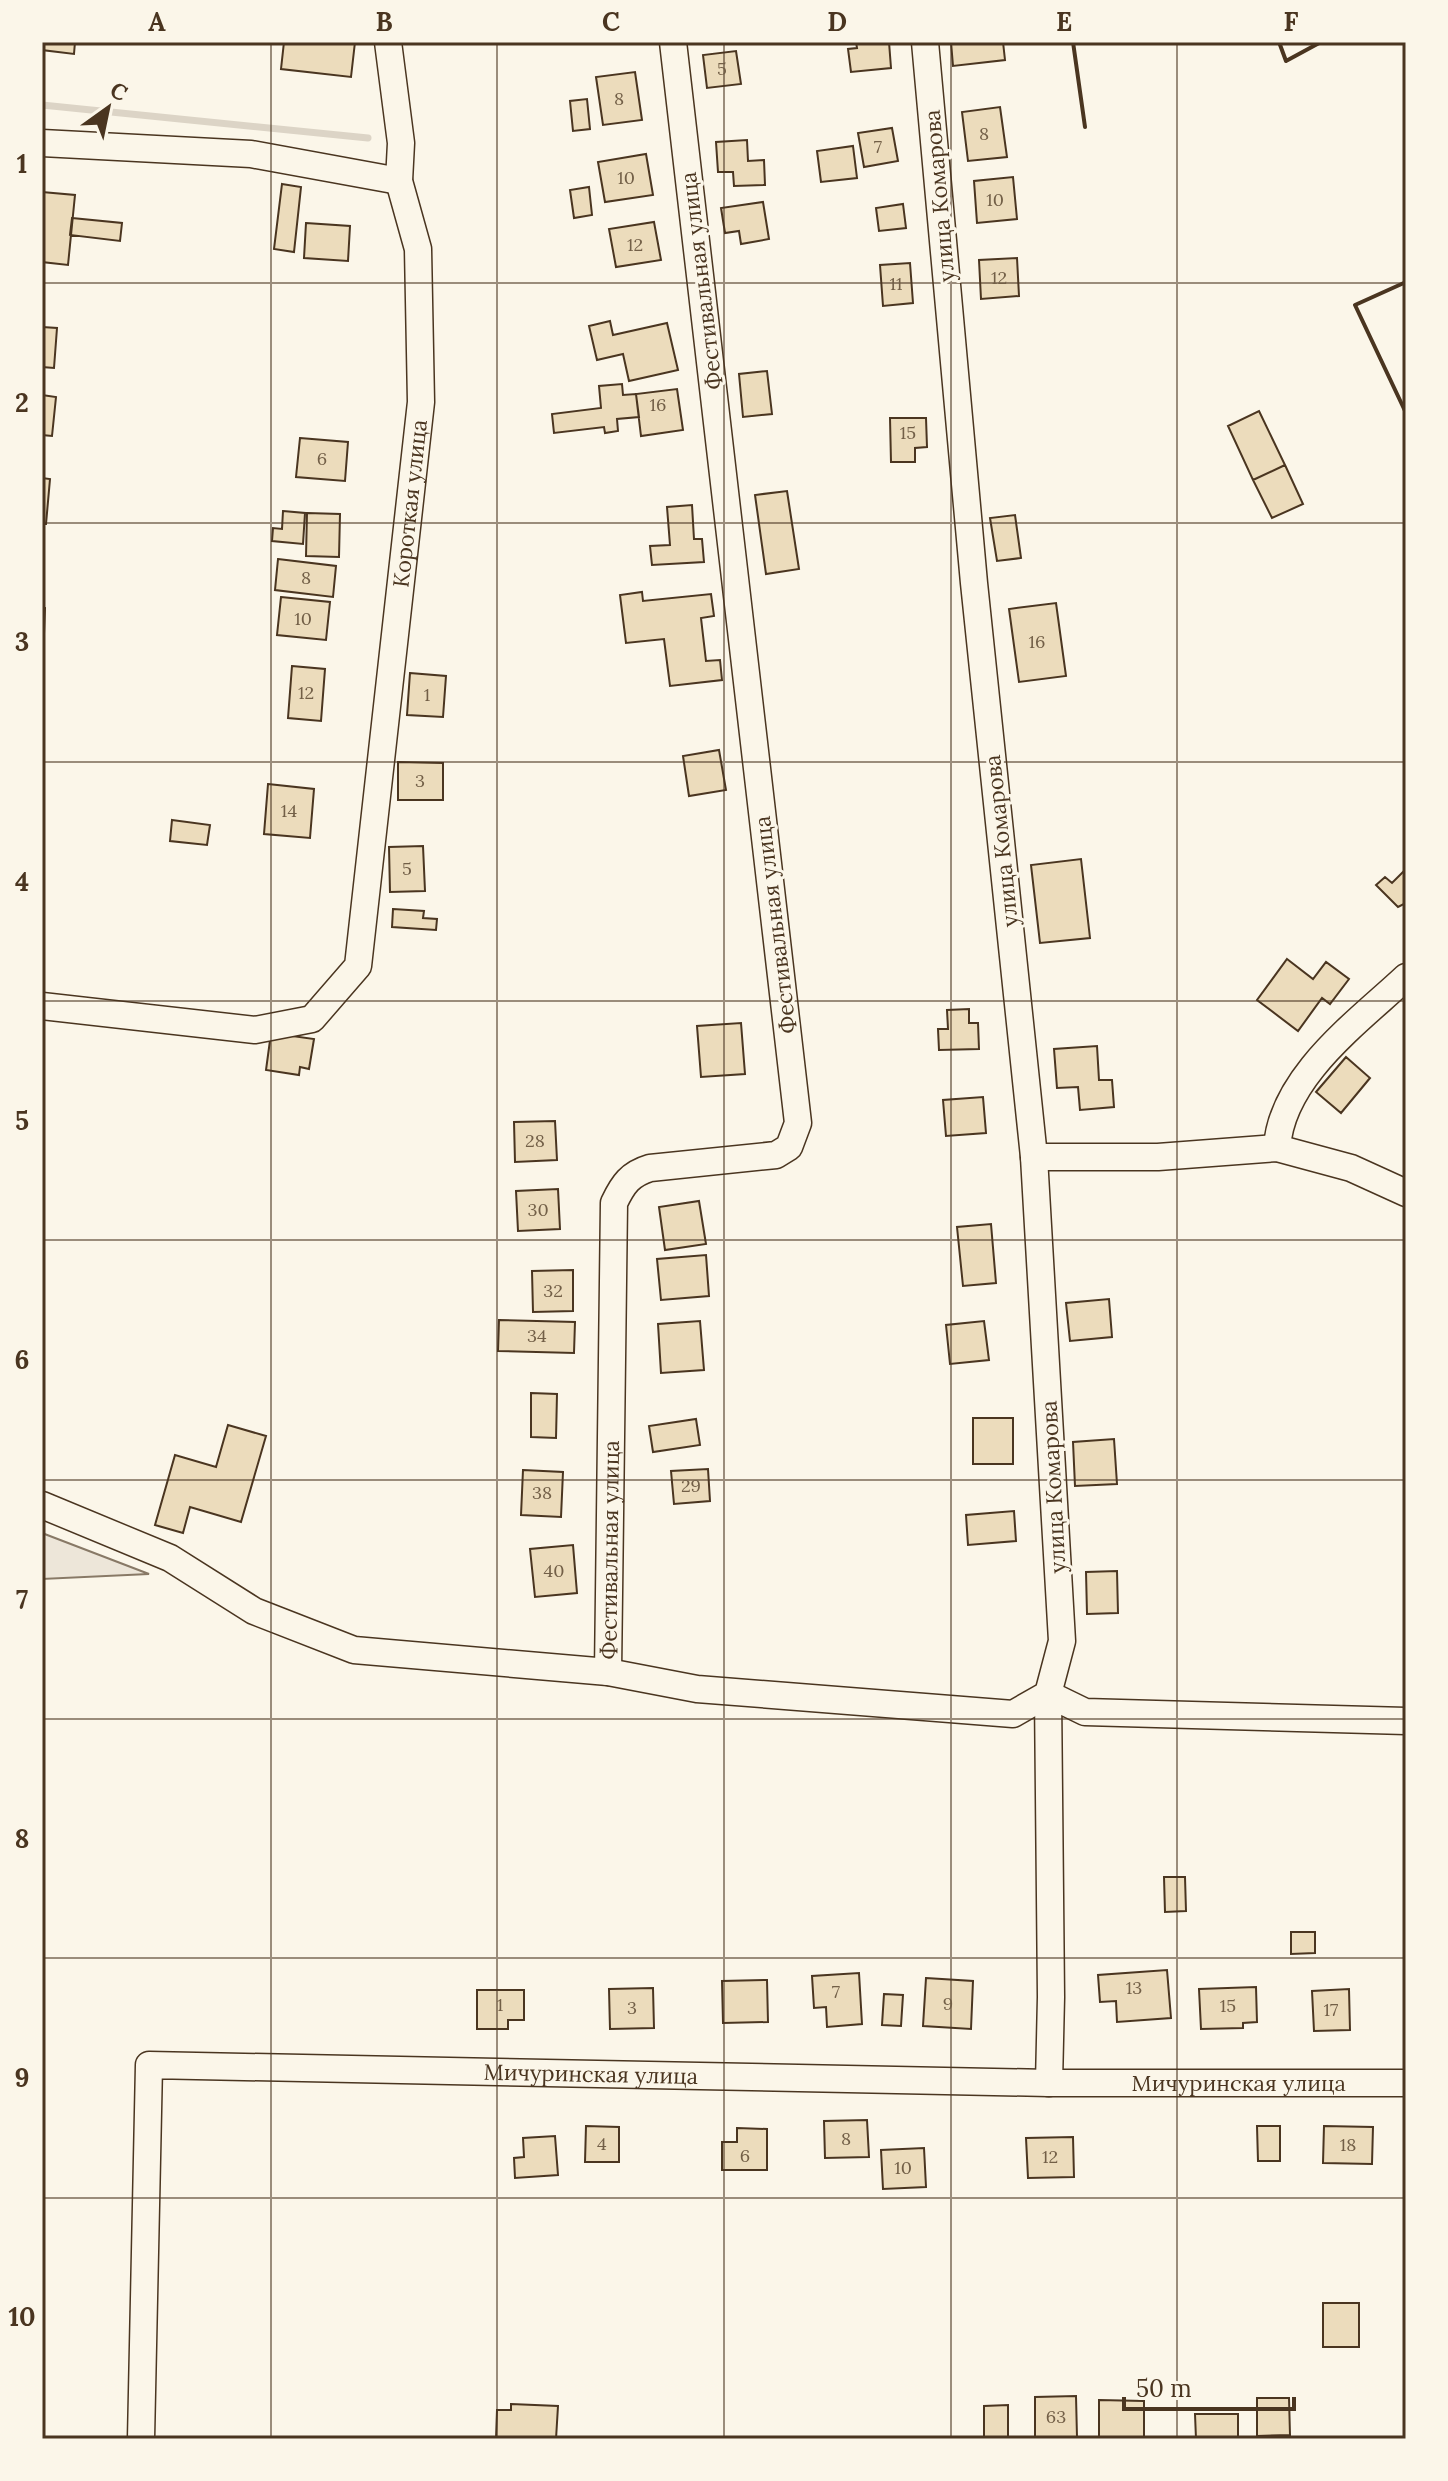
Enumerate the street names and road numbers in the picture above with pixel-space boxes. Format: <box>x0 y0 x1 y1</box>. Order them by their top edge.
street label: улица Комарова <box>918 109 960 283</box>
street label: Фестивальная улица <box>674 171 728 391</box>
street label: Короткая улица <box>386 418 433 589</box>
street label: улица Комарова <box>978 753 1024 929</box>
street label: Фестивальная улица <box>748 815 802 1035</box>
street label: улица Комарова <box>1034 1400 1072 1574</box>
street label: Фестивальная улица <box>594 1440 625 1660</box>
street label: Мичуринская улица <box>483 2058 698 2090</box>
street label: Мичуринская улица <box>1132 2069 1346 2097</box>

